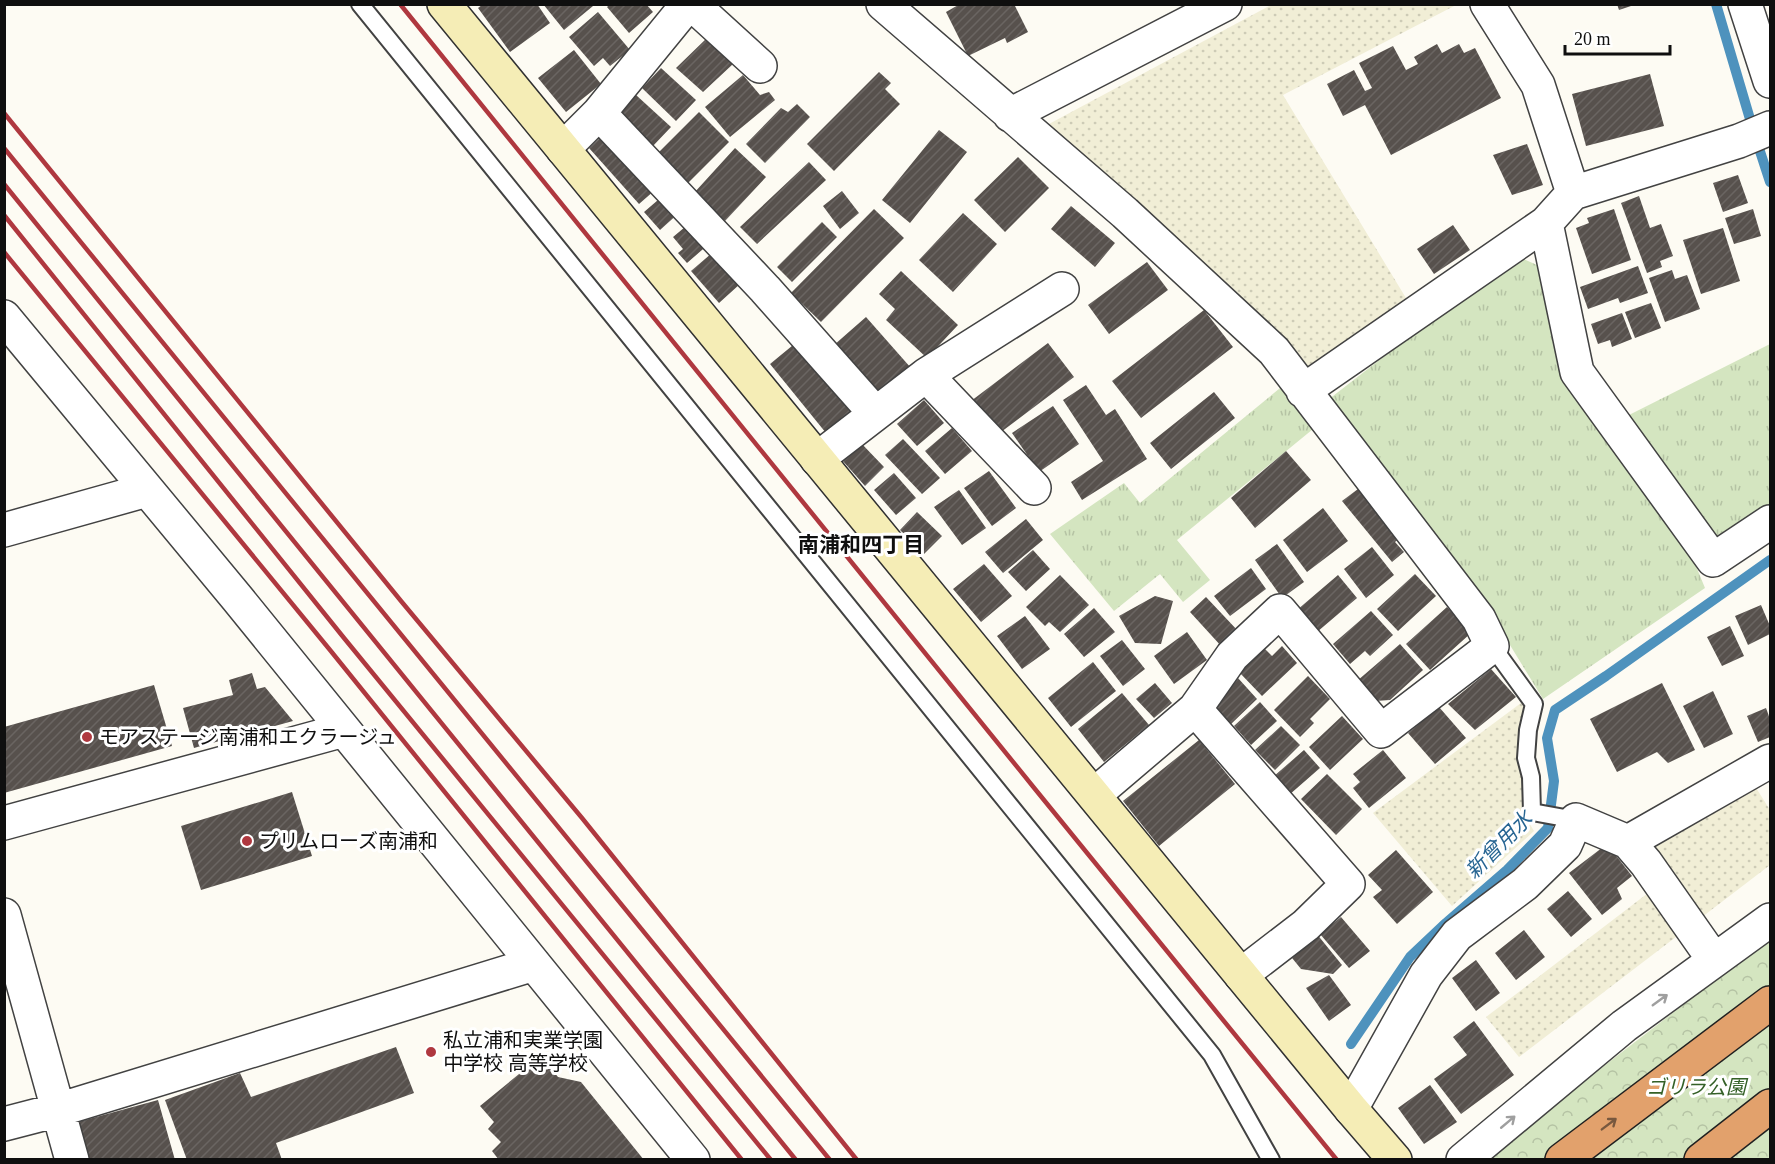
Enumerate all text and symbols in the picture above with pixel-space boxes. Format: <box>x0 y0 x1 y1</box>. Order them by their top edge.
scale bar <box>1565 18 1670 56</box>
text: 20 m <box>1574 29 1611 49</box>
district label: 南浦和四丁目 <box>798 533 924 557</box>
place label: モアステージ南浦和エクラージュ <box>99 726 397 748</box>
marker: モアステージ南浦和エクラージュ <box>80 730 94 744</box>
water label: 新曾用水 <box>1461 805 1539 883</box>
place label: プリムローズ南浦和 <box>259 830 438 852</box>
marker: プリムローズ南浦和 <box>240 834 254 848</box>
one-way arrow <box>1652 994 1668 1006</box>
place label: 私立浦和実業学園 中学校 高等学校 <box>443 1029 603 1074</box>
marker: 私立浦和実業学園 中学校 高等学校 <box>424 1045 438 1059</box>
park label: ゴリラ公園 <box>1646 1076 1749 1098</box>
one-way arrow <box>1500 1116 1516 1129</box>
one-way arrow <box>1601 1118 1617 1131</box>

